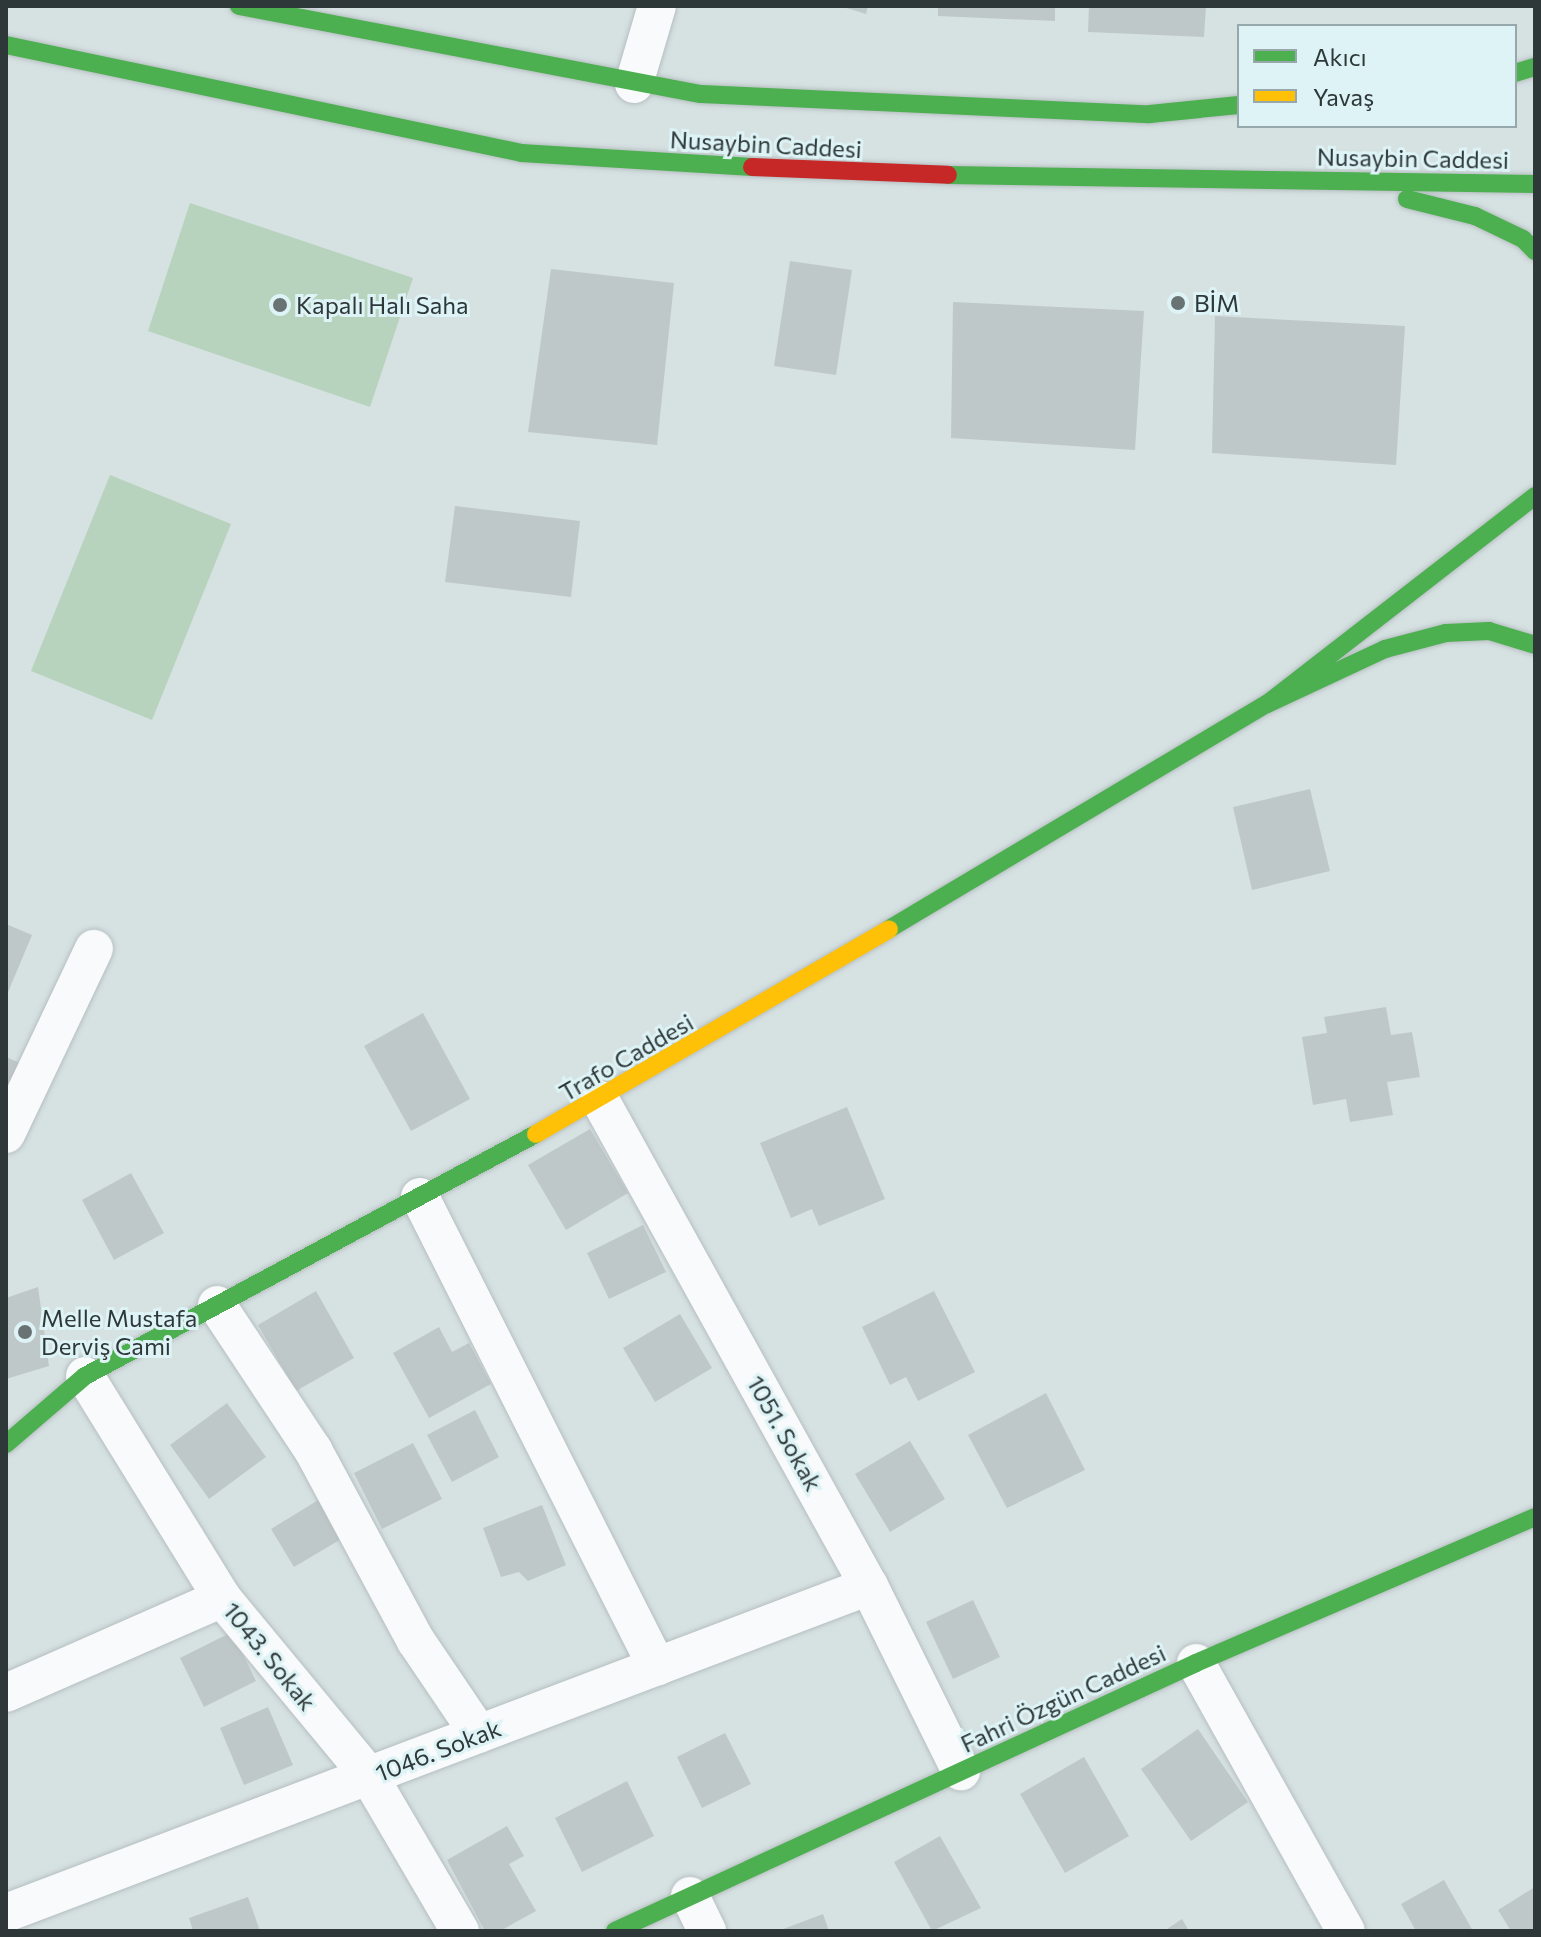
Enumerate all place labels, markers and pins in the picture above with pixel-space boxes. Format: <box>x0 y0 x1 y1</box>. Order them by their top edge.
place label: BİM <box>1194 289 1239 317</box>
place label: Kapalı Halı Saha <box>296 291 469 319</box>
marker: BİM <box>1169 294 1187 312</box>
marker: Kapalı Halı Saha <box>271 296 289 314</box>
place label: Melle Mustafa Derviş Cami <box>41 1304 197 1360</box>
marker: Melle Mustafa Derviş Cami <box>16 1323 34 1341</box>

